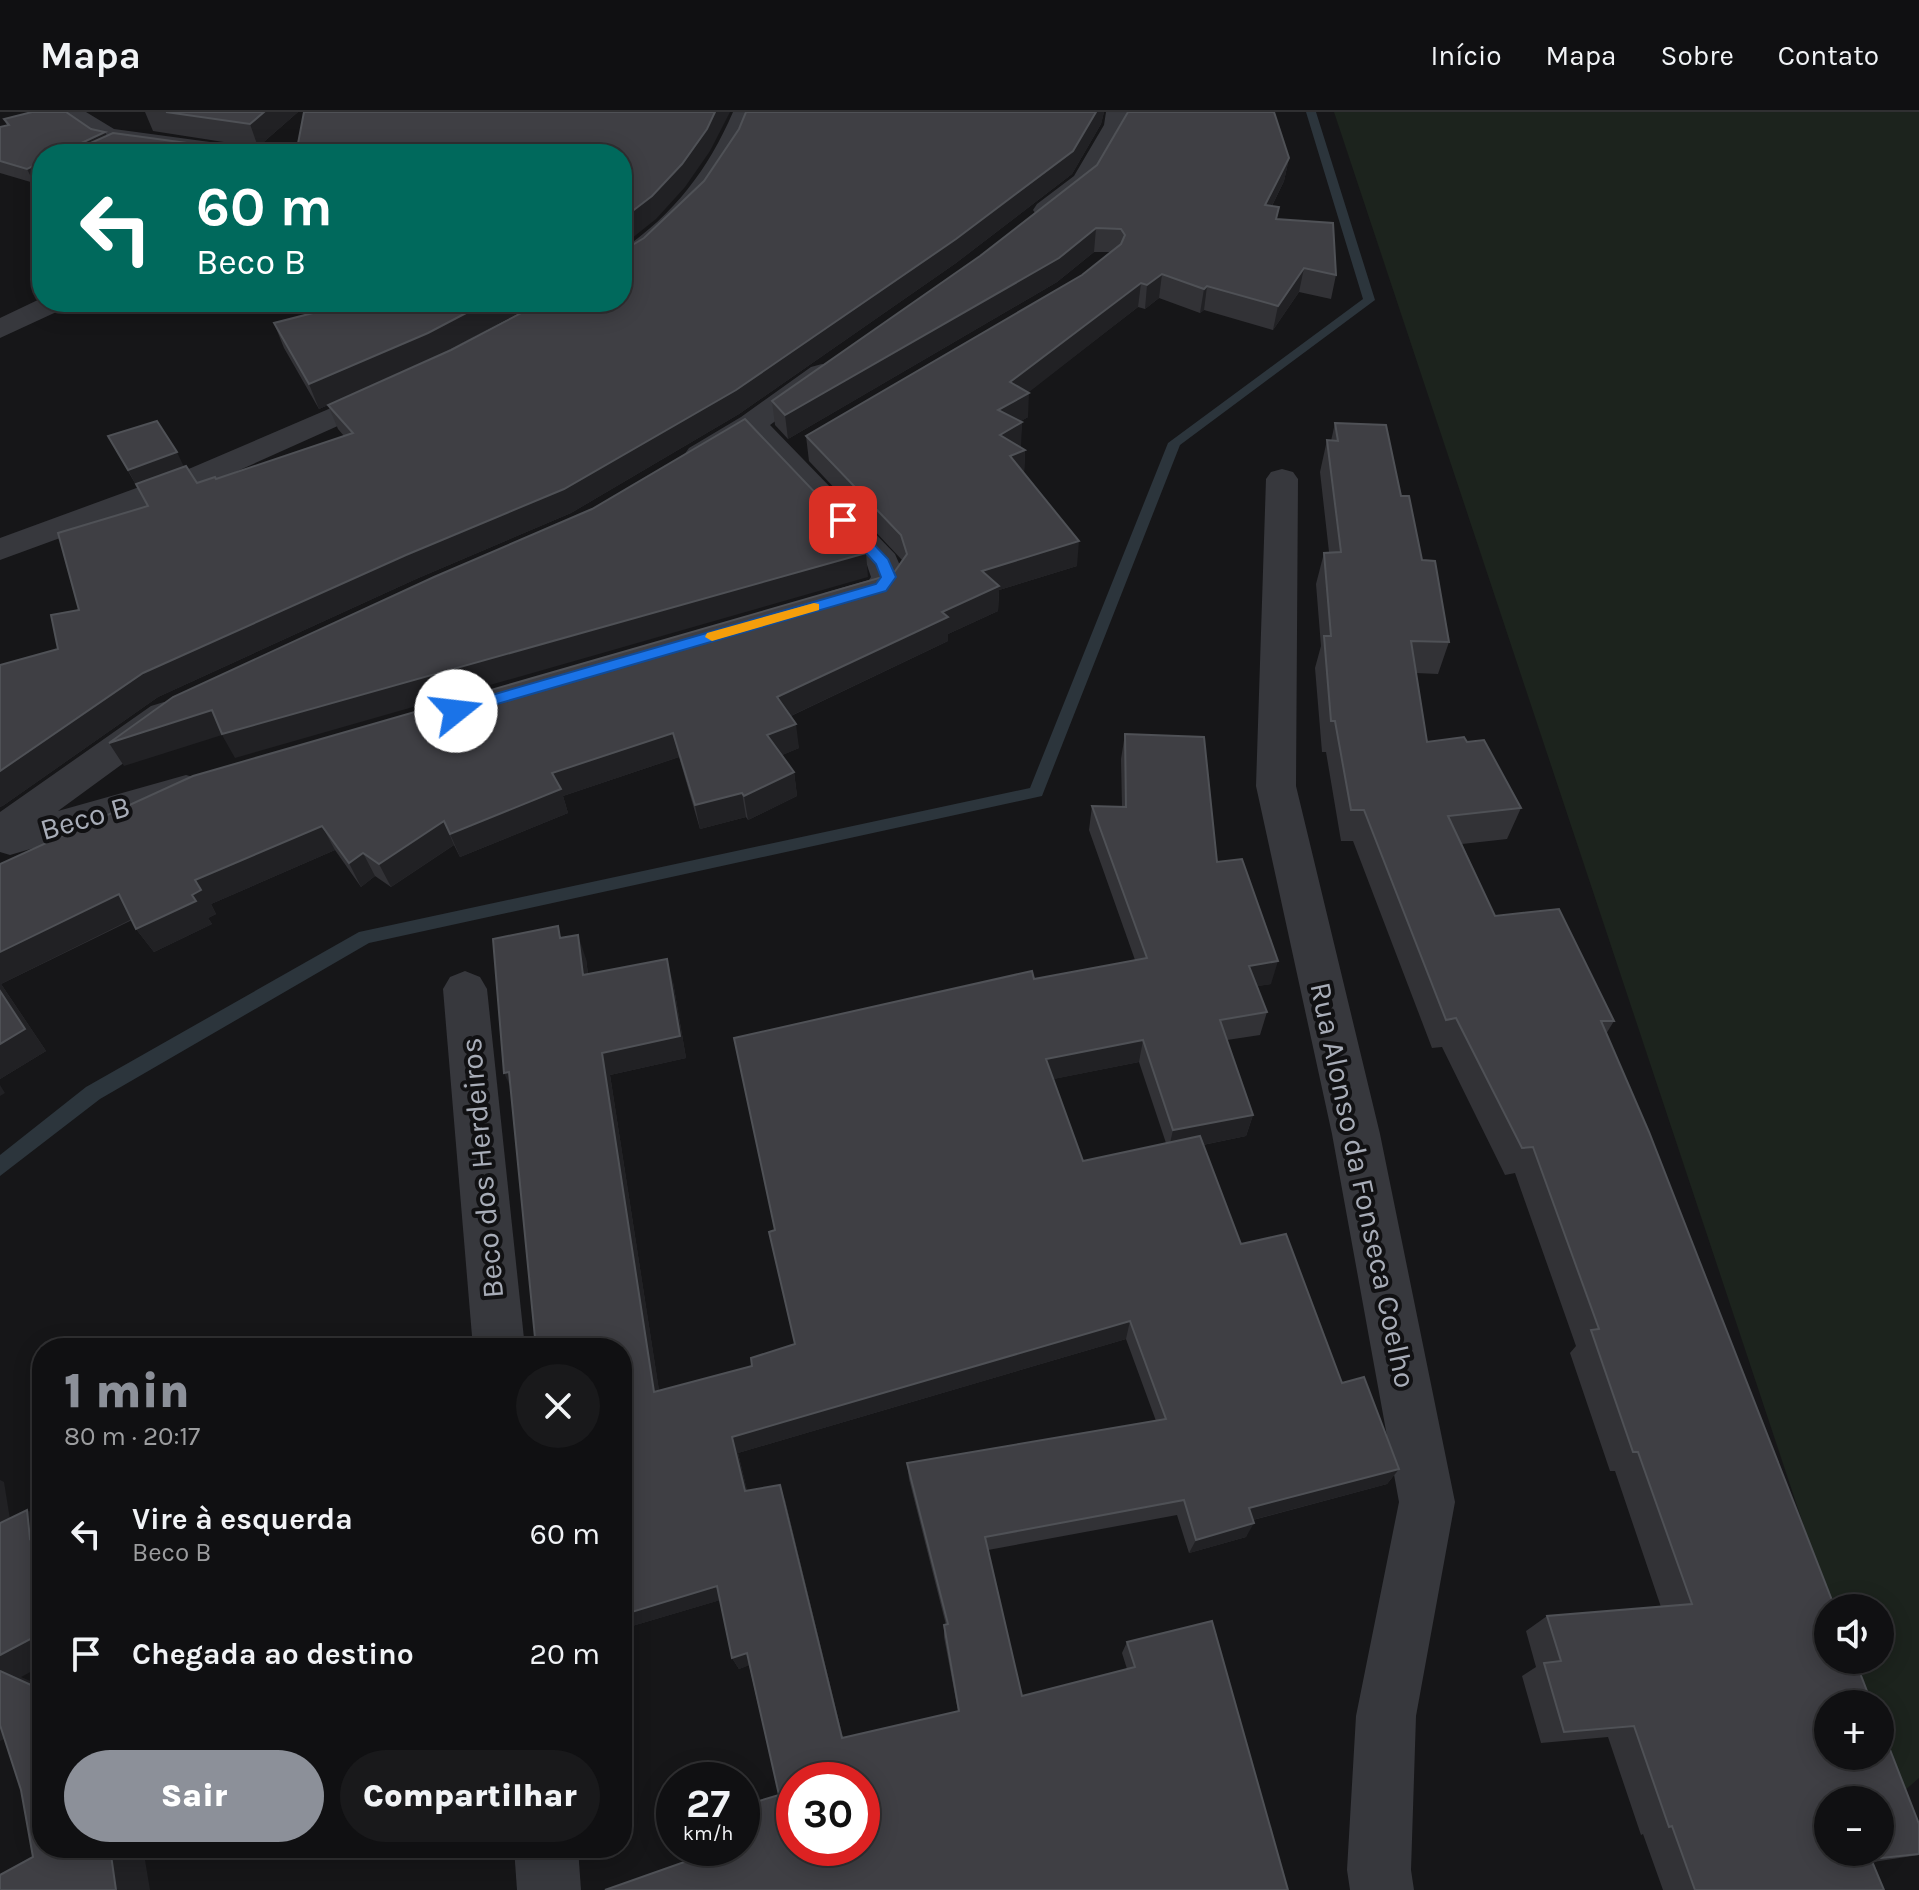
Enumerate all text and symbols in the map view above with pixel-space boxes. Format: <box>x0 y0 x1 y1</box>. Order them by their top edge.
text: Mapa <box>40 33 141 78</box>
text: Início <box>1430 39 1502 72</box>
text: Mapa <box>1546 39 1617 72</box>
text: Sobre <box>1661 39 1734 72</box>
text: Contato <box>1778 39 1879 72</box>
text: 60 m <box>196 174 333 239</box>
icon: left <box>64 176 168 280</box>
text: Beco B <box>196 241 306 283</box>
pin <box>809 486 877 554</box>
icon: arrive <box>821 498 865 542</box>
position arrow <box>414 669 498 753</box>
street label: Beco B <box>36 788 134 848</box>
street label: Rua Alonso da Fonseca Coelho <box>1302 979 1424 1391</box>
street label: Beco dos Herdeiros <box>453 1036 511 1300</box>
text: 1 min <box>64 1363 190 1419</box>
button: close <box>516 1364 600 1448</box>
text: 80 m · 20:17 <box>64 1421 200 1452</box>
text: Vire à esquerda <box>132 1501 353 1537</box>
icon: left <box>64 1512 108 1556</box>
text: 60 m <box>530 1516 600 1552</box>
text: Beco B <box>132 1537 211 1568</box>
map controls <box>1814 1594 1894 1866</box>
button: sound <box>1814 1594 1894 1674</box>
icon: arrive <box>64 1632 108 1676</box>
text: Chegada ao destino <box>132 1636 414 1672</box>
text: 20 m <box>530 1636 600 1672</box>
button: + <box>1814 1690 1894 1770</box>
button: Sair <box>64 1750 324 1842</box>
button: Compartilhar <box>340 1750 600 1842</box>
speed limit sign: 30 <box>776 1762 880 1866</box>
text: 27 <box>686 1780 730 1827</box>
button: − <box>1814 1786 1894 1866</box>
text: km/h <box>683 1822 733 1845</box>

